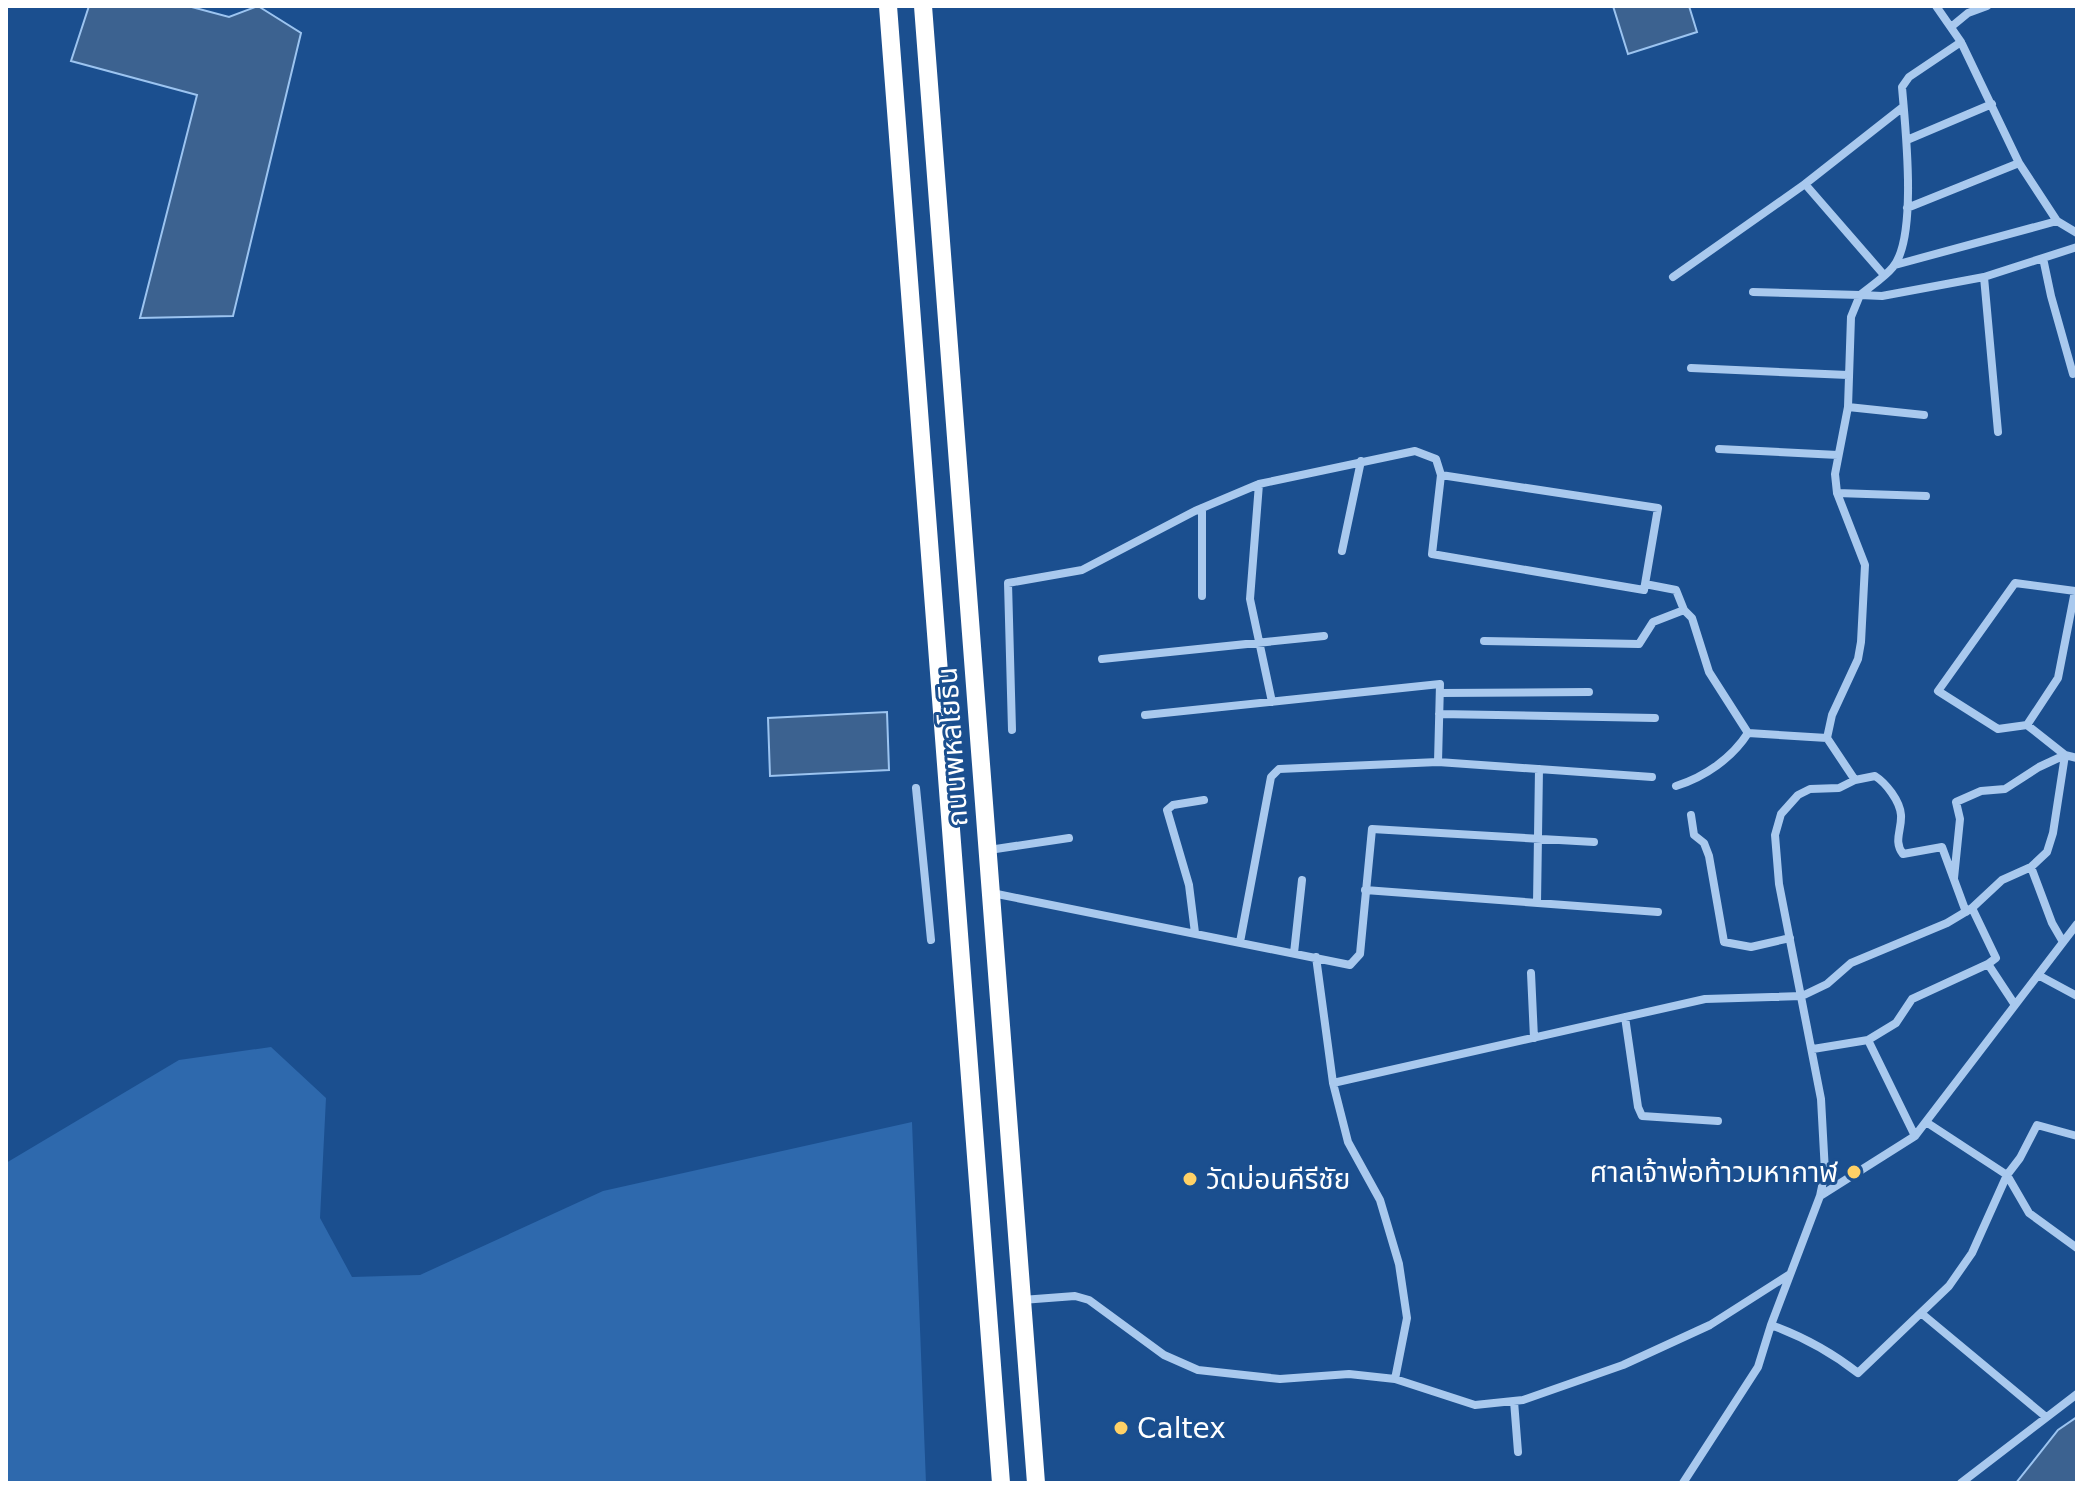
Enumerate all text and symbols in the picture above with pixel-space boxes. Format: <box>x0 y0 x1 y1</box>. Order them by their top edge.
street label: ถนนพหลโยธิน <box>930 666 975 828</box>
place label: ศาลเจ้าพ่อท้าวมหากาฬ <box>1590 1156 1838 1189</box>
place label: วัดม่อนคีรีชัย <box>1206 1163 1350 1196</box>
marker: ศาลเจ้าพ่อท้าวมหากาฬ <box>1845 1163 1863 1181</box>
marker: วัดม่อนคีรีชัย <box>1181 1170 1199 1188</box>
place label: Caltex <box>1137 1412 1226 1445</box>
marker: Caltex <box>1112 1419 1130 1437</box>

